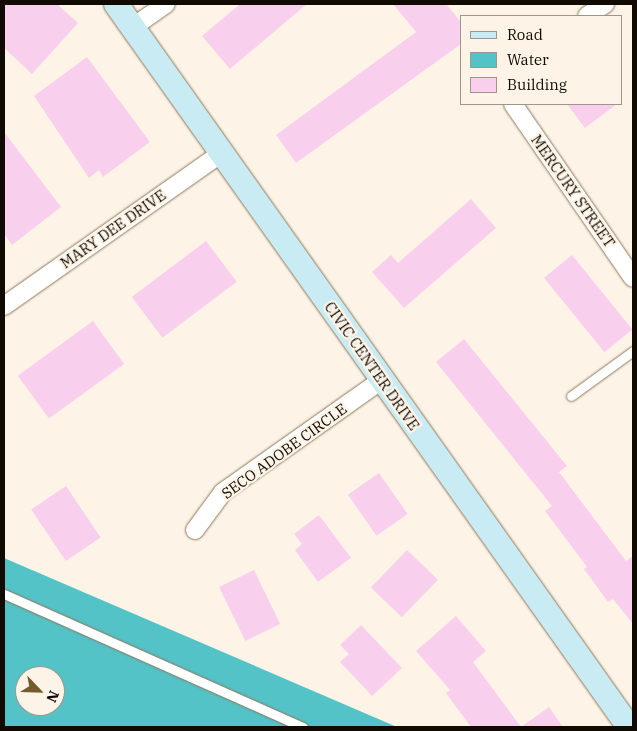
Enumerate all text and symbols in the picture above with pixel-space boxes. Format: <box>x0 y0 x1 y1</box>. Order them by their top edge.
legend <box>460 15 622 105</box>
text: Road <box>507 25 543 44</box>
text: Water <box>507 50 549 69</box>
text: Building <box>507 75 567 94</box>
street label: MERCURY STREET <box>527 131 619 251</box>
street label: MARY DEE DRIVE <box>57 186 169 272</box>
street label: CIVIC CENTER DRIVE <box>321 298 423 434</box>
street label: SECO ADOBE CIRCLE <box>218 400 350 502</box>
north arrow <box>15 666 65 716</box>
text: N <box>42 688 63 705</box>

